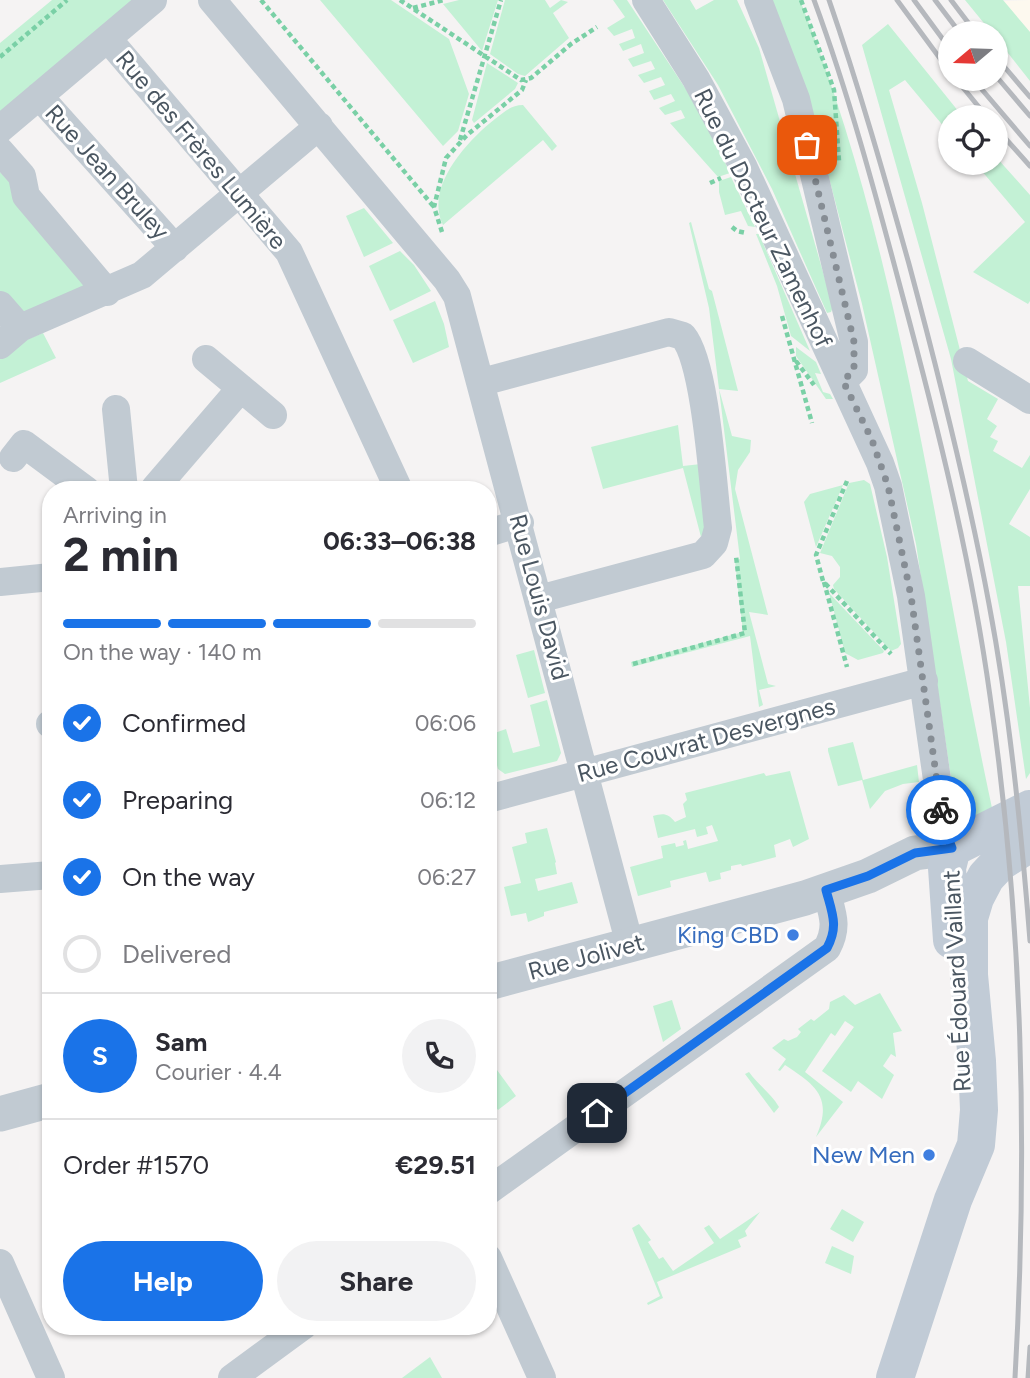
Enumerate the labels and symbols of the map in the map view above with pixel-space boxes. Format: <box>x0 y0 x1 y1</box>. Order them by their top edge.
north arrow <box>938 21 1008 91</box>
street label: Rue des Frères Lumière <box>110 44 293 255</box>
street label: Rue du Docteur Zamenhof <box>688 84 839 352</box>
street label: Rue Jean Bruley <box>39 98 176 245</box>
pin <box>777 115 837 175</box>
street label: Rue Louis David <box>503 511 576 683</box>
street label: Rue Couvrat Desvergnes <box>574 691 838 788</box>
courier <box>906 775 976 845</box>
street label: Rue Édouard Vaillant <box>936 869 977 1093</box>
place label: King CBD <box>677 920 779 949</box>
street label: Rue Jolivet <box>525 927 647 986</box>
marker: King CBD <box>785 927 801 943</box>
pin <box>567 1083 627 1143</box>
place label: New Men <box>812 1140 915 1169</box>
marker: New Men <box>921 1147 937 1163</box>

